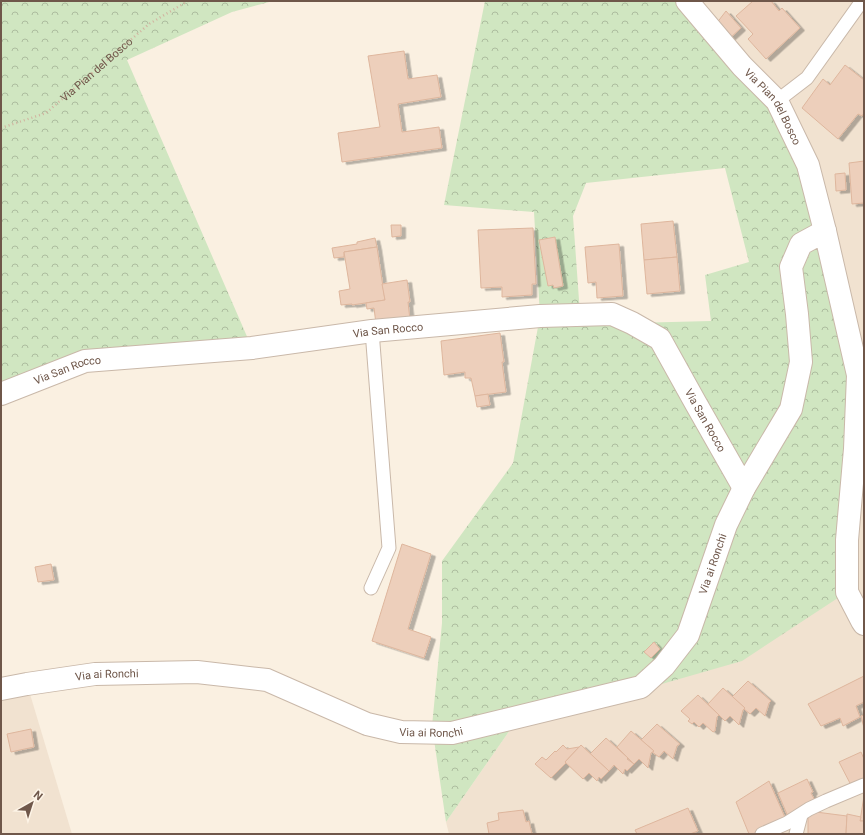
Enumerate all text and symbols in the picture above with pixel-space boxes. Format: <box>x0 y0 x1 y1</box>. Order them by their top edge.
street label: Via Pian del Bosco <box>58 35 135 104</box>
street label: Via Pian del Bosco <box>742 66 804 147</box>
street label: Via San Rocco <box>352 320 424 340</box>
street label: Via San Rocco <box>32 353 102 387</box>
street label: Via San Rocco <box>682 386 729 454</box>
street label: Via ai Ronchi <box>696 532 729 596</box>
street label: Via ai Ronchi <box>74 667 139 683</box>
street label: Via ai Ronchi <box>399 724 464 740</box>
north arrow <box>12 783 52 823</box>
text: N <box>31 788 45 803</box>

